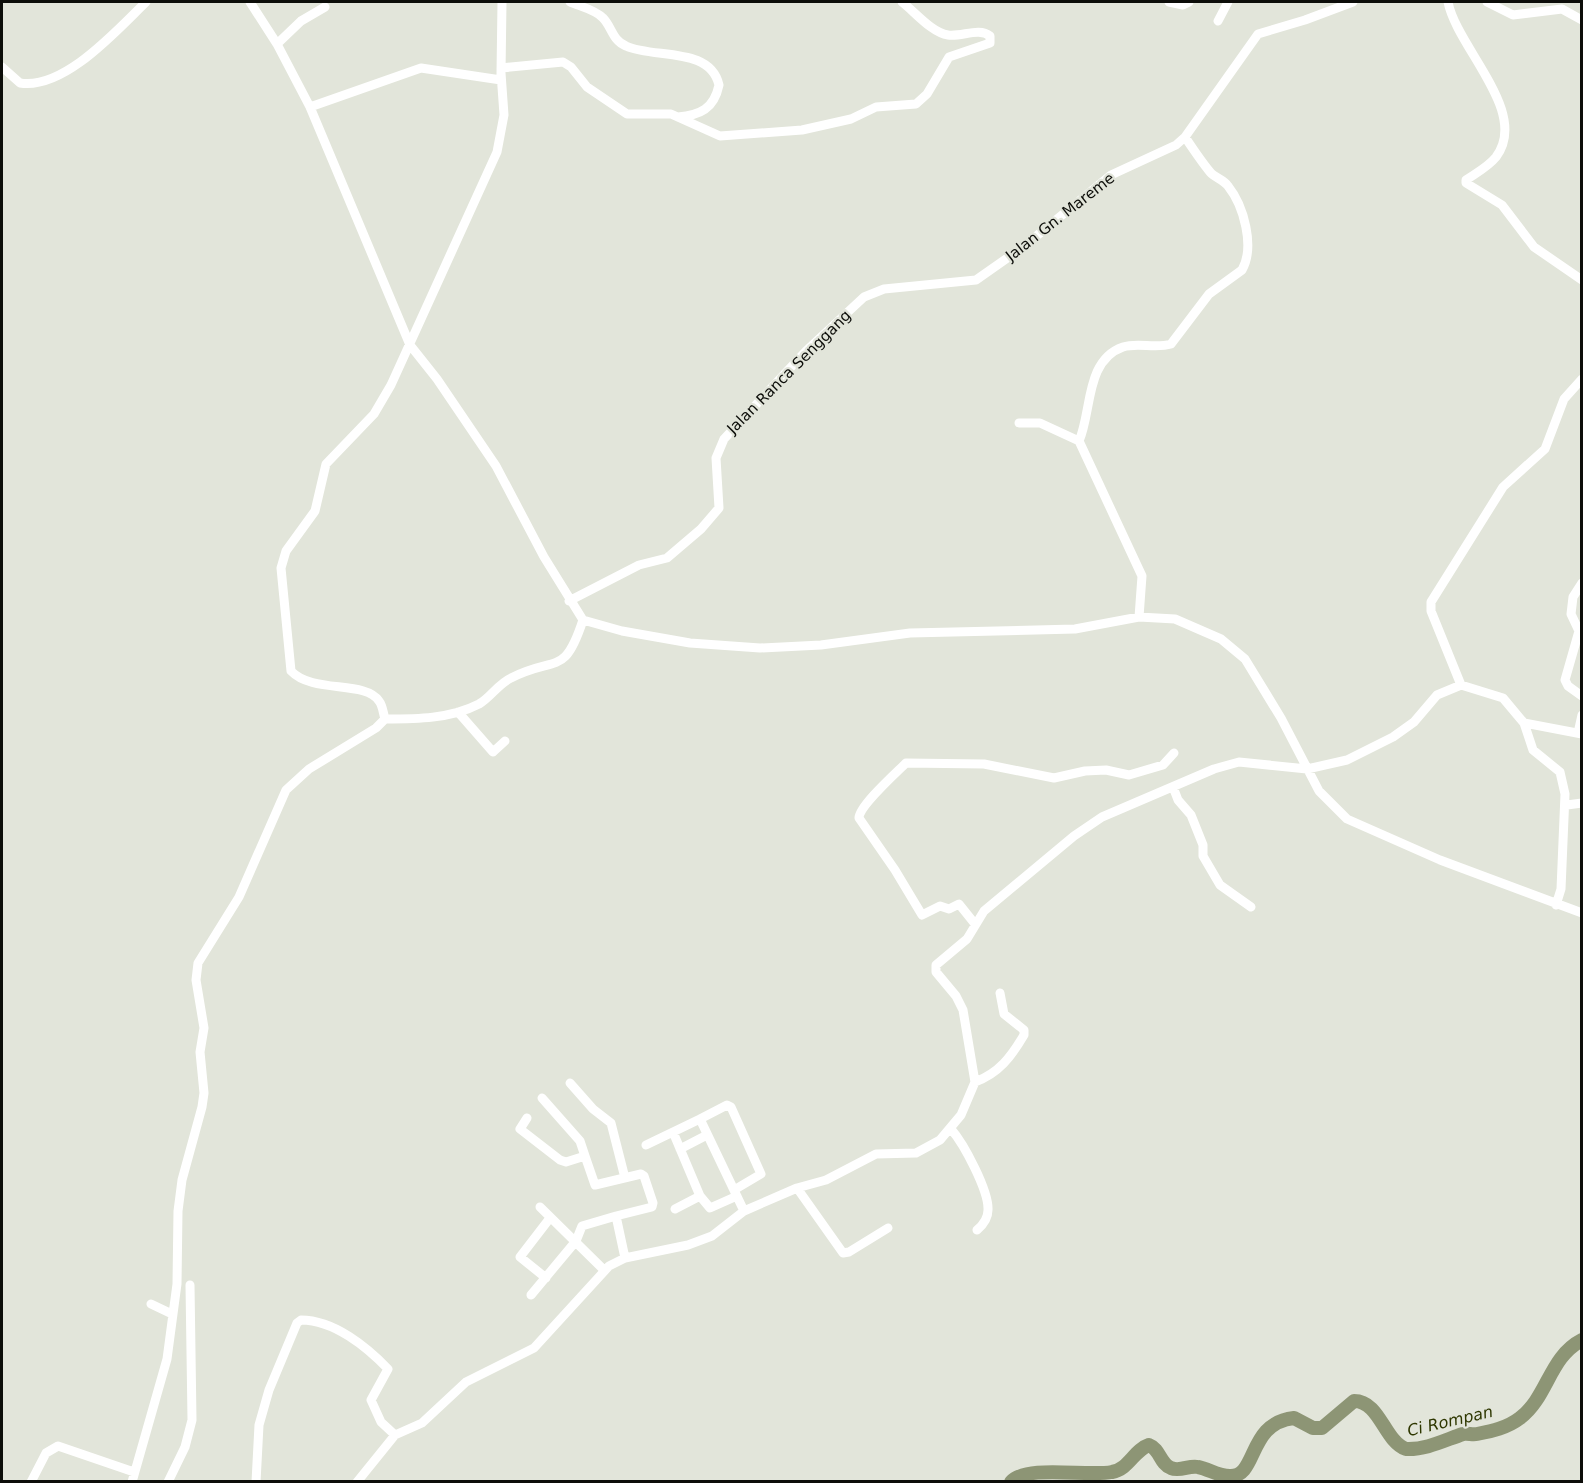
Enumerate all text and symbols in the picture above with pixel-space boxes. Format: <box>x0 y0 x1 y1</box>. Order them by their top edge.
street label: Jalan Gn. Mareme <box>1001 169 1118 266</box>
street label: Jalan Ranca Senggang <box>723 306 855 438</box>
water label: Ci Rompan <box>1405 1402 1495 1440</box>

